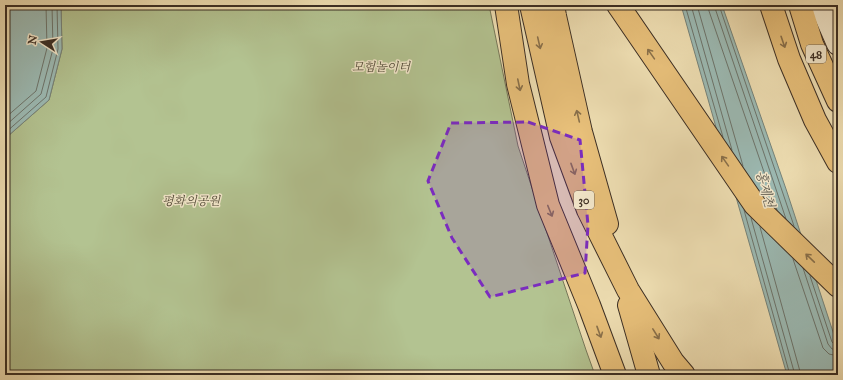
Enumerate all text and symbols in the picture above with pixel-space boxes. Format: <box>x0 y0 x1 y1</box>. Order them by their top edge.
north arrow <box>22 22 62 62</box>
text: N <box>25 33 40 46</box>
one-way arrow <box>536 36 544 49</box>
one-way arrow <box>780 36 788 48</box>
road number: 48 <box>806 45 826 63</box>
one-way arrow <box>647 49 655 60</box>
park label: 모험놀이터 <box>352 60 411 74</box>
one-way arrow <box>515 78 523 91</box>
one-way arrow <box>573 110 581 123</box>
one-way arrow <box>721 156 729 167</box>
one-way arrow <box>569 162 577 174</box>
water label: 홍제천 <box>752 169 778 211</box>
road number: 30 <box>574 191 594 209</box>
park label: 평화의공원 <box>162 194 221 208</box>
one-way arrow <box>547 205 555 217</box>
one-way arrow <box>805 254 815 263</box>
one-way arrow <box>595 325 603 337</box>
one-way arrow <box>652 328 660 339</box>

